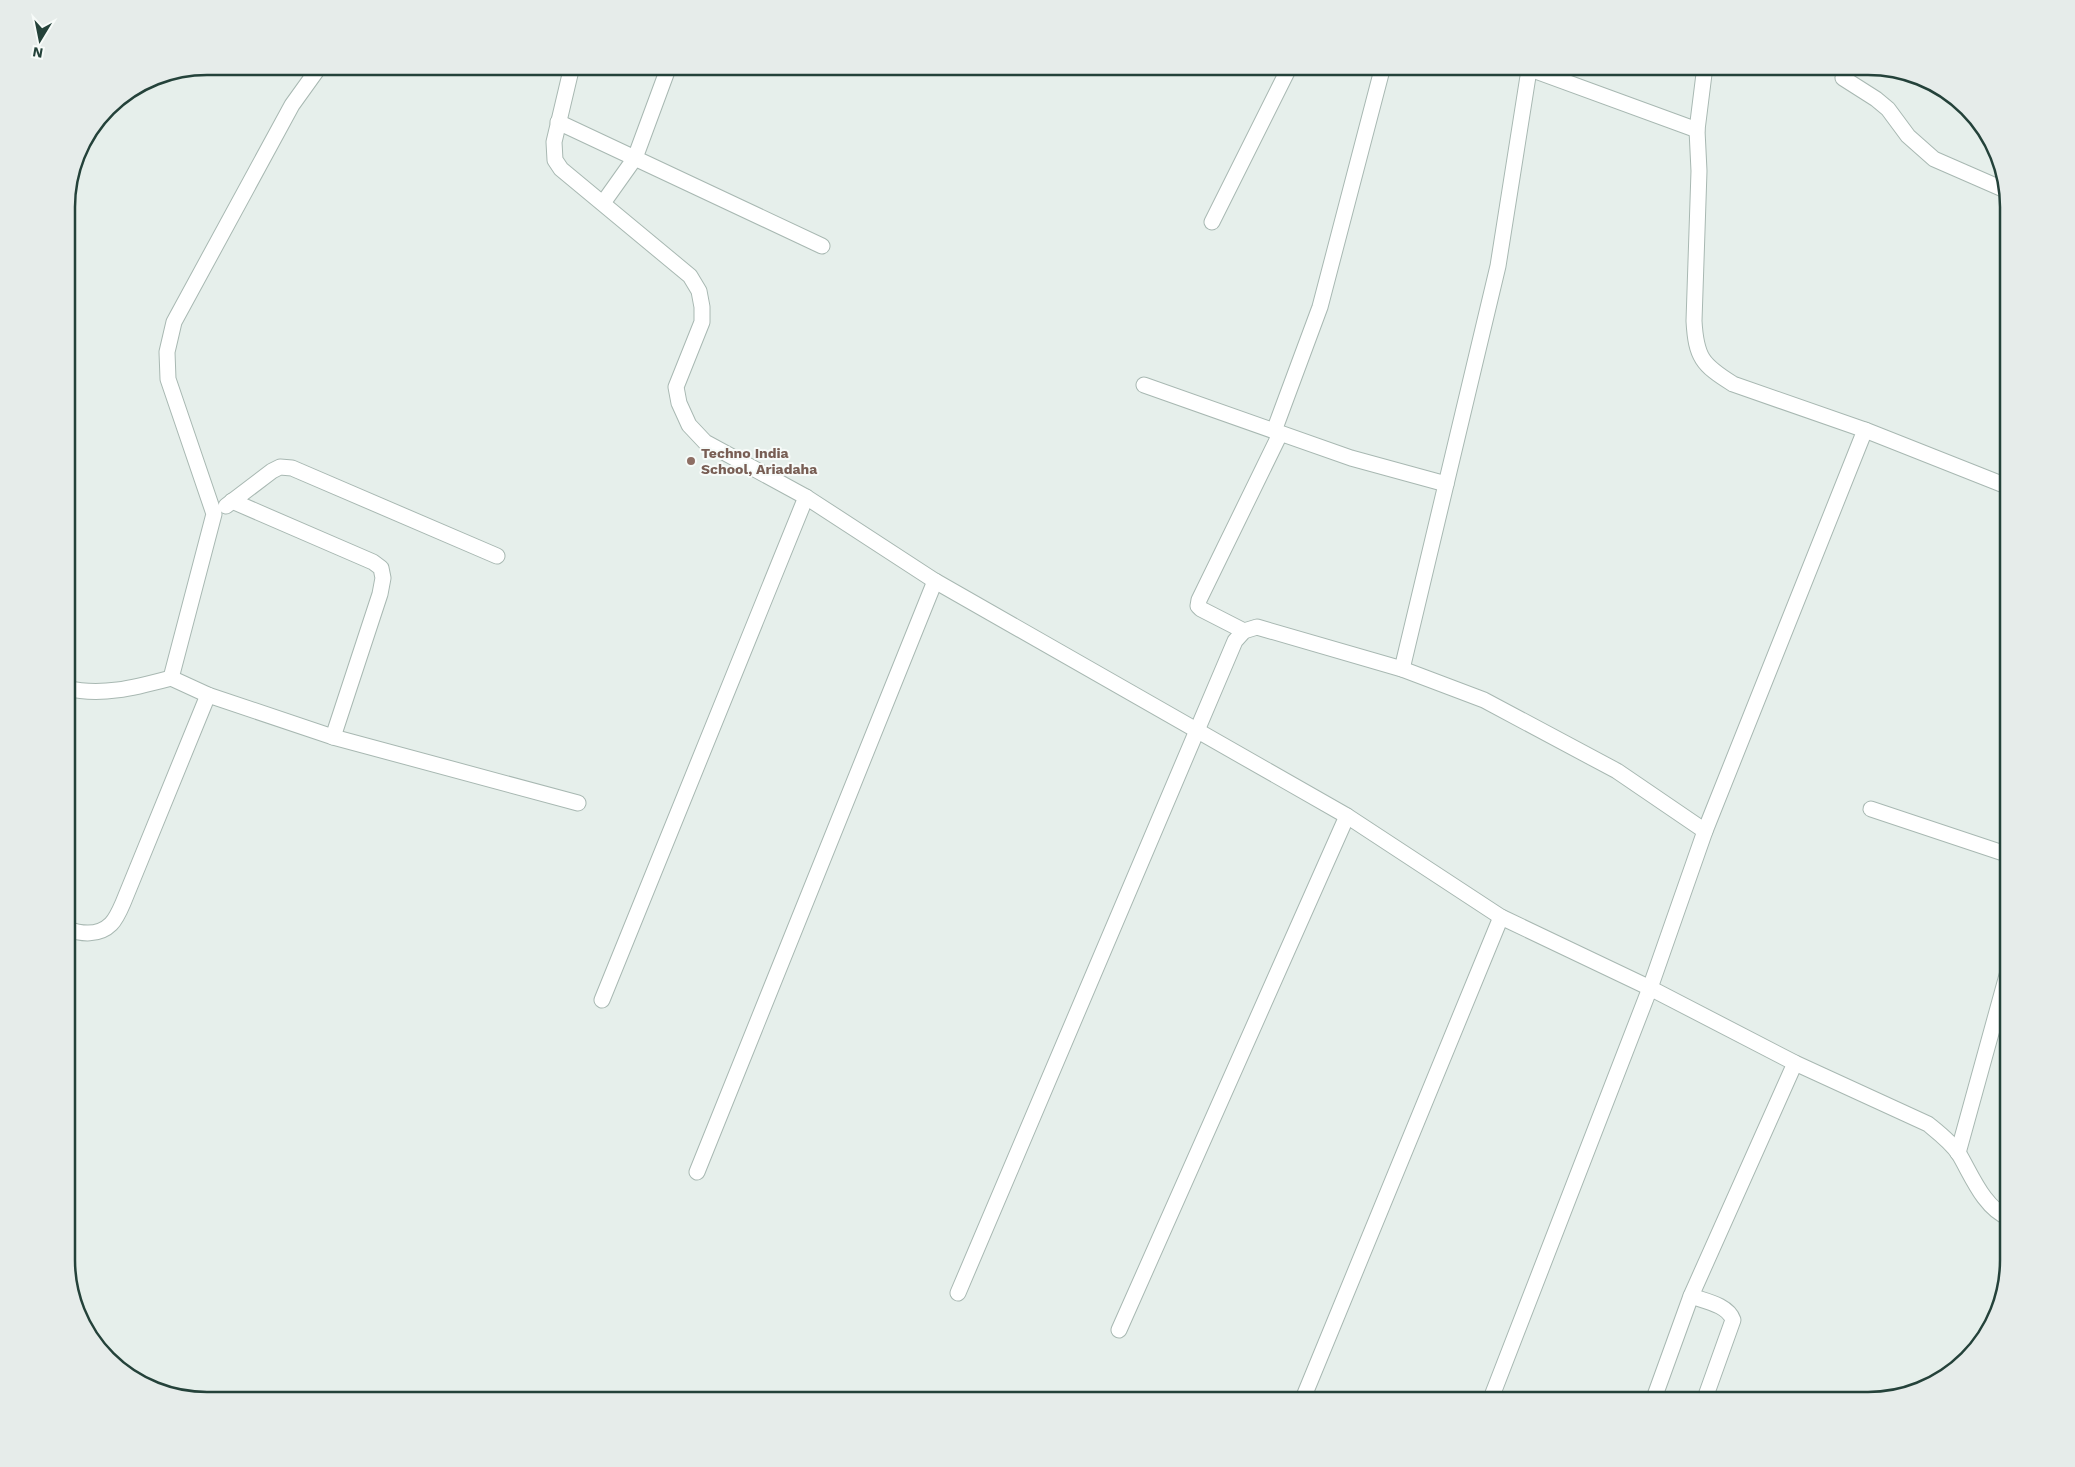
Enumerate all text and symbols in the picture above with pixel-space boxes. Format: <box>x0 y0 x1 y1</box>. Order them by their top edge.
north arrow <box>15 15 65 65</box>
text: N <box>31 44 44 62</box>
place label: Techno India School, Ariadaha <box>701 445 818 477</box>
marker: Techno India School, Ariadaha <box>685 455 697 467</box>

